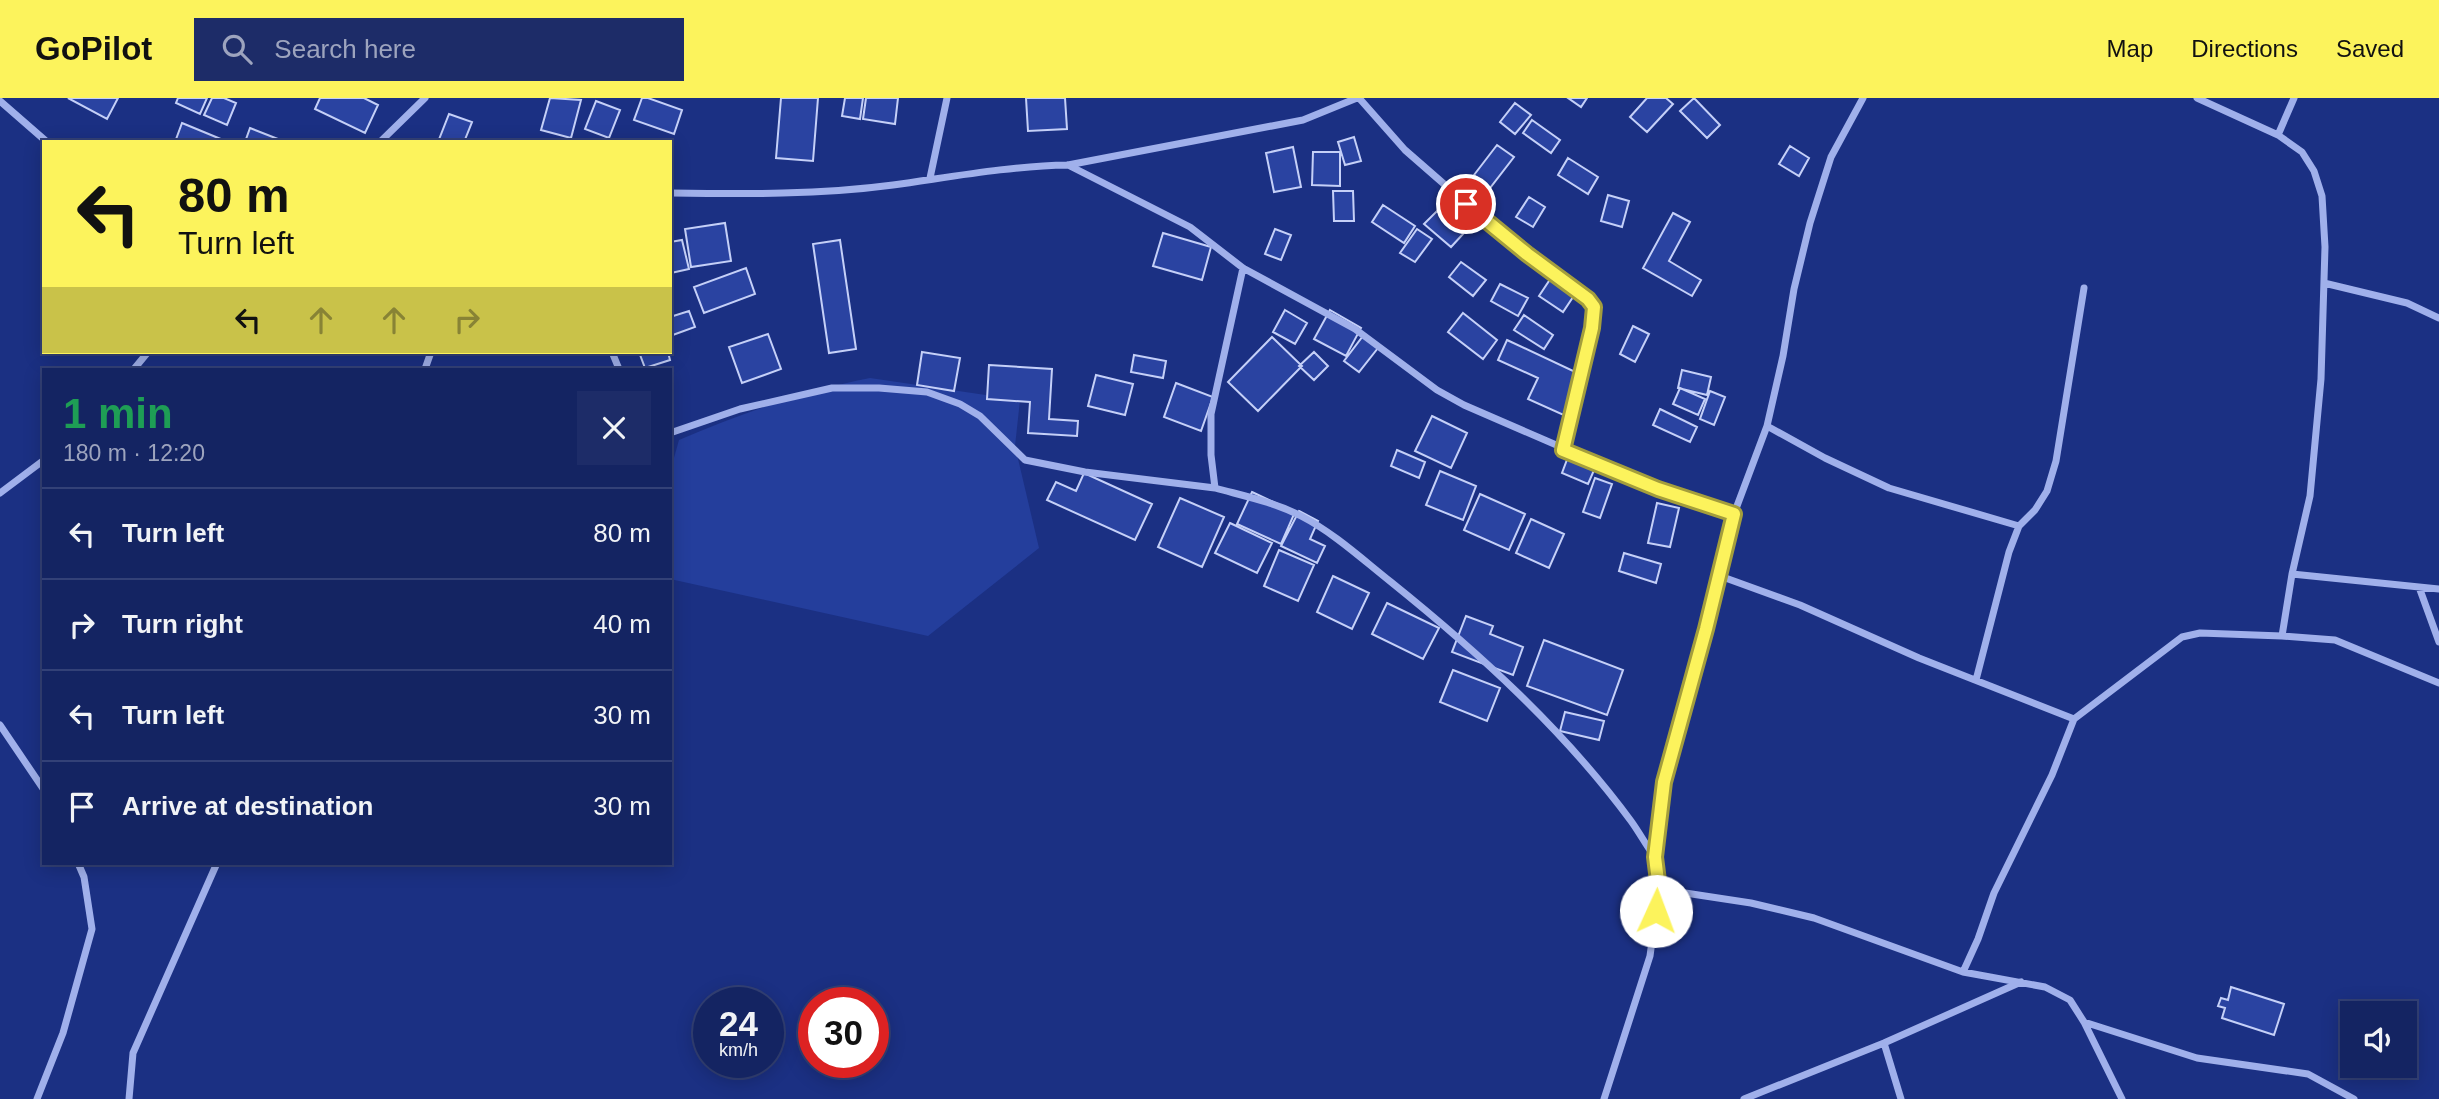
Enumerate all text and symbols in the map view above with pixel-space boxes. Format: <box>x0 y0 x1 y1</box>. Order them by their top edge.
search box <box>194 18 684 81</box>
text: GoPilot <box>35 30 152 67</box>
icon: search <box>218 30 256 68</box>
text: Search here <box>274 34 416 64</box>
text: Map <box>2107 35 2153 62</box>
text: Directions <box>2191 35 2298 62</box>
text: Saved <box>2336 35 2404 62</box>
icon: left <box>63 168 154 259</box>
text: 80 m <box>178 168 290 222</box>
pin <box>1436 174 1496 234</box>
icon: arrive <box>1447 185 1485 223</box>
text: Turn left <box>178 225 294 261</box>
icon: left <box>229 301 267 339</box>
icon: ahead <box>302 301 340 339</box>
icon: ahead <box>375 301 413 339</box>
icon: right <box>448 301 486 339</box>
text: 1 min <box>63 390 173 437</box>
button: close <box>577 391 651 465</box>
text: 180 m · 12:20 <box>63 440 205 466</box>
icon: left <box>63 515 101 553</box>
text: Turn left <box>122 518 224 548</box>
text: 80 m <box>593 518 651 548</box>
icon: right <box>63 606 101 644</box>
text: Turn right <box>122 609 243 639</box>
text: 40 m <box>593 609 651 639</box>
icon: left <box>63 697 101 735</box>
text: Turn left <box>122 700 224 730</box>
text: 30 m <box>593 700 651 730</box>
icon: arrive <box>63 788 101 826</box>
text: Arrive at destination <box>122 791 373 821</box>
text: 30 m <box>593 791 651 821</box>
position arrow <box>1619 874 1693 948</box>
speed limit sign: 30 <box>798 987 889 1078</box>
map controls <box>2340 1001 2417 1078</box>
button: sound <box>2340 1001 2417 1078</box>
text: 24 <box>719 1004 758 1043</box>
text: km/h <box>719 1040 758 1060</box>

